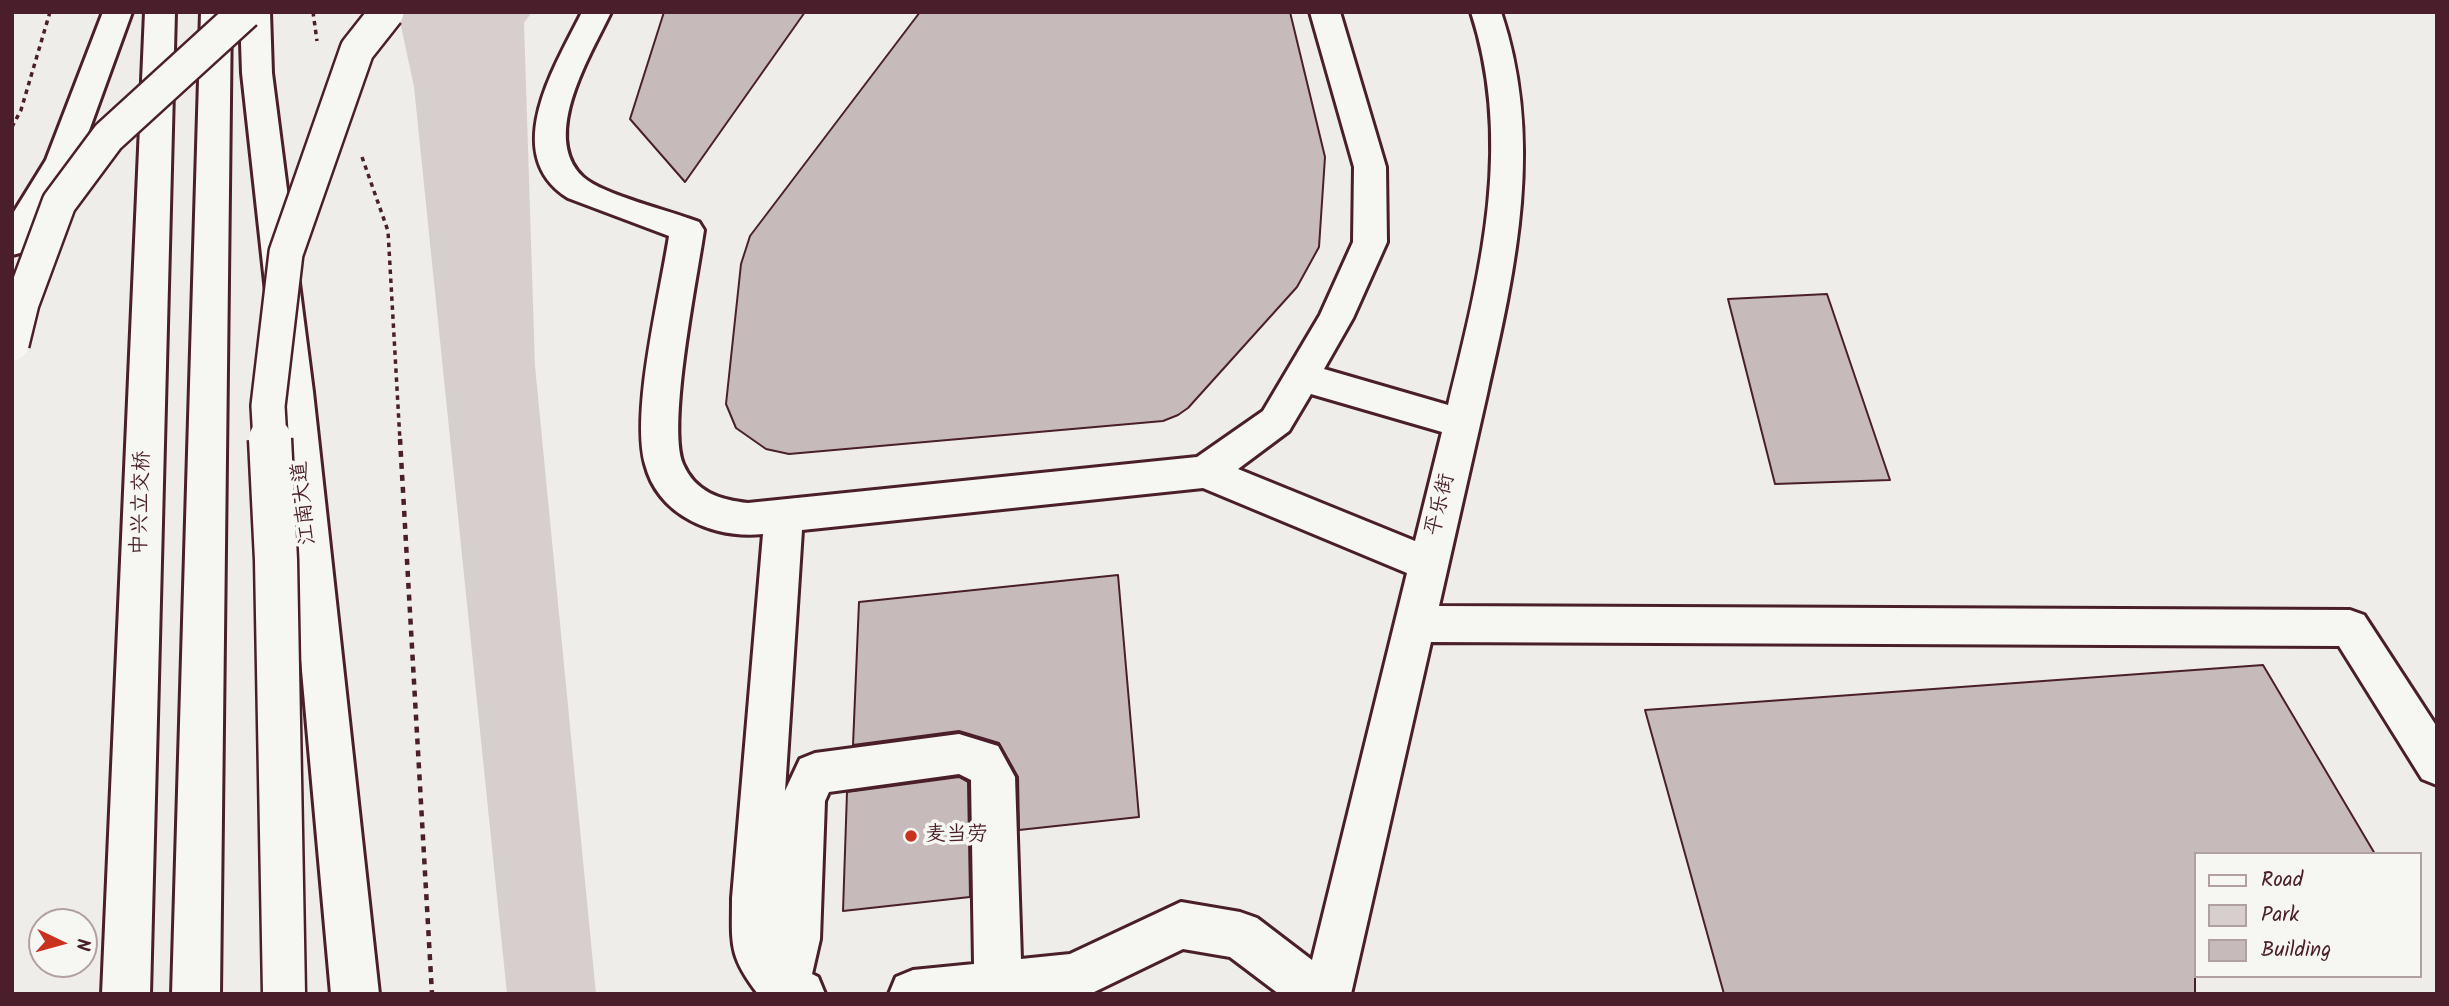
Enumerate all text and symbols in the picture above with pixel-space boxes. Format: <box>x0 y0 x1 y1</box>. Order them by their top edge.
street label: 中兴立交桥 <box>129 450 157 556</box>
street label: 江南大道 <box>289 460 323 546</box>
street label: 平乐街 <box>1422 471 1462 539</box>
place label: 麦当劳 <box>925 823 988 849</box>
marker: 麦当劳 <box>903 828 919 844</box>
legend <box>2194 852 2421 978</box>
text: Road <box>2261 864 2303 897</box>
text: Park <box>2261 899 2299 932</box>
north arrow <box>28 908 98 978</box>
text: Building <box>2261 934 2331 967</box>
text: N <box>66 937 97 952</box>

